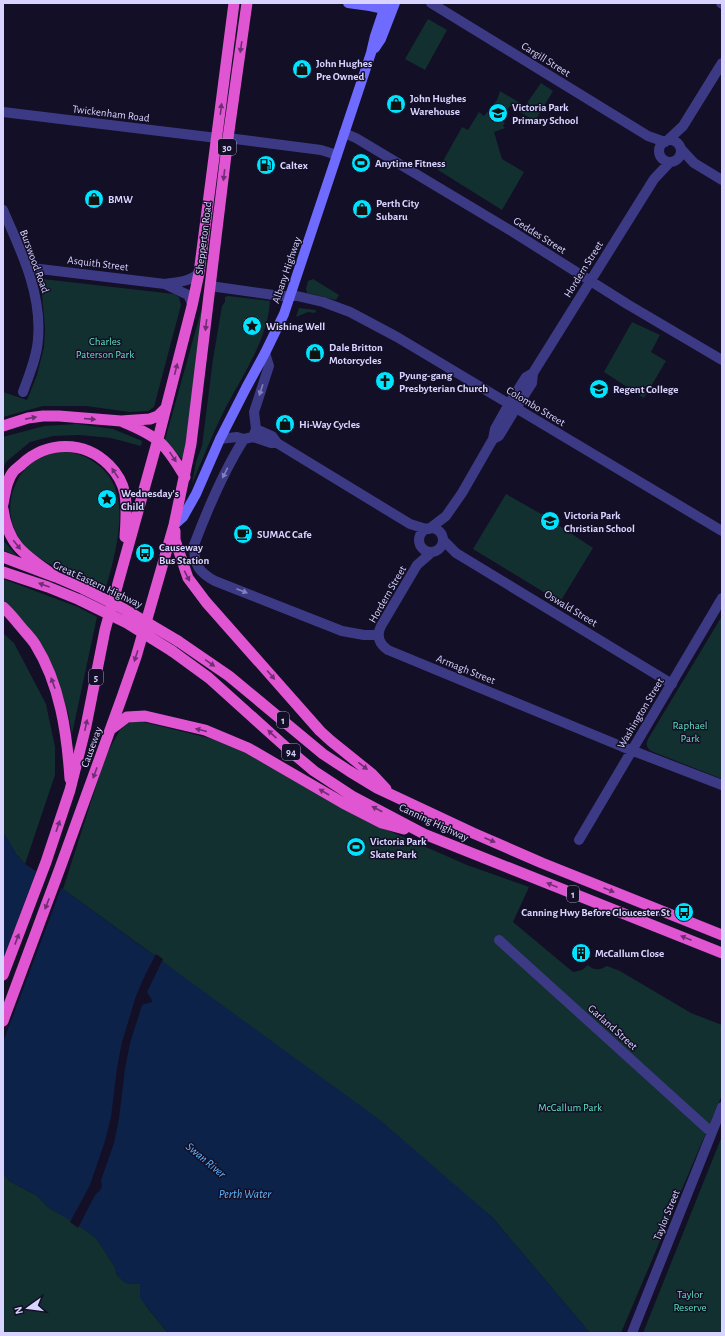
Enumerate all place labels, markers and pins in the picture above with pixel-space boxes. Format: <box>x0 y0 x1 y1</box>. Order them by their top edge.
shop icon: John Hughes Pre Owned <box>291 58 313 80</box>
place label: John Hughes Pre Owned <box>316 58 372 82</box>
shop icon: John Hughes Warehouse <box>385 93 407 115</box>
place label: John Hughes Warehouse <box>410 93 466 117</box>
school or university icon: Victoria Park Primary School <box>487 102 509 124</box>
place label: Victoria Park Primary School <box>512 102 579 126</box>
sports icon: Anytime Fitness <box>350 152 372 174</box>
fuel station icon: Caltex <box>255 154 277 176</box>
place label: Anytime Fitness <box>375 158 446 169</box>
place label: Caltex <box>280 160 308 171</box>
shop icon: BMW <box>83 188 105 210</box>
place label: BMW <box>108 194 133 205</box>
shop icon: Perth City Subaru <box>351 198 373 220</box>
place label: Perth City Subaru <box>376 198 419 222</box>
place icon: Wishing Well <box>241 315 263 337</box>
place label: Wishing Well <box>266 321 325 332</box>
shop icon: Dale Britton Motorcycles <box>304 342 326 364</box>
place label: Dale Britton Motorcycles <box>329 342 383 366</box>
church icon: Pyung-gang Presbyterian Church <box>374 370 396 392</box>
place label: Pyung-gang Presbyterian Church <box>399 370 488 394</box>
school or university icon: Regent College <box>588 378 610 400</box>
place label: Regent College <box>613 384 679 395</box>
shop icon: Hi-Way Cycles <box>274 413 296 435</box>
place label: Hi-Way Cycles <box>299 419 360 430</box>
place icon: Wednesday's Child <box>96 488 118 510</box>
place label: Wednesday's Child <box>121 488 179 512</box>
school or university icon: Victoria Park Christian School <box>539 510 561 532</box>
place label: Victoria Park Christian School <box>564 510 635 534</box>
cafe icon: SUMAC Cafe <box>232 523 254 545</box>
place label: SUMAC Cafe <box>257 529 312 540</box>
bus stop icon: Causeway Bus Station <box>134 542 156 564</box>
place label: Causeway Bus Station <box>159 542 209 566</box>
sports icon: Victoria Park Skate Park <box>345 836 367 858</box>
place label: Victoria Park Skate Park <box>370 836 427 860</box>
bus stop icon: Canning Hwy Before Gloucester St <box>673 901 695 923</box>
place label: Canning Hwy Before Gloucester St <box>521 907 670 918</box>
building icon: McCallum Close <box>570 942 592 964</box>
place label: McCallum Close <box>595 948 664 959</box>

